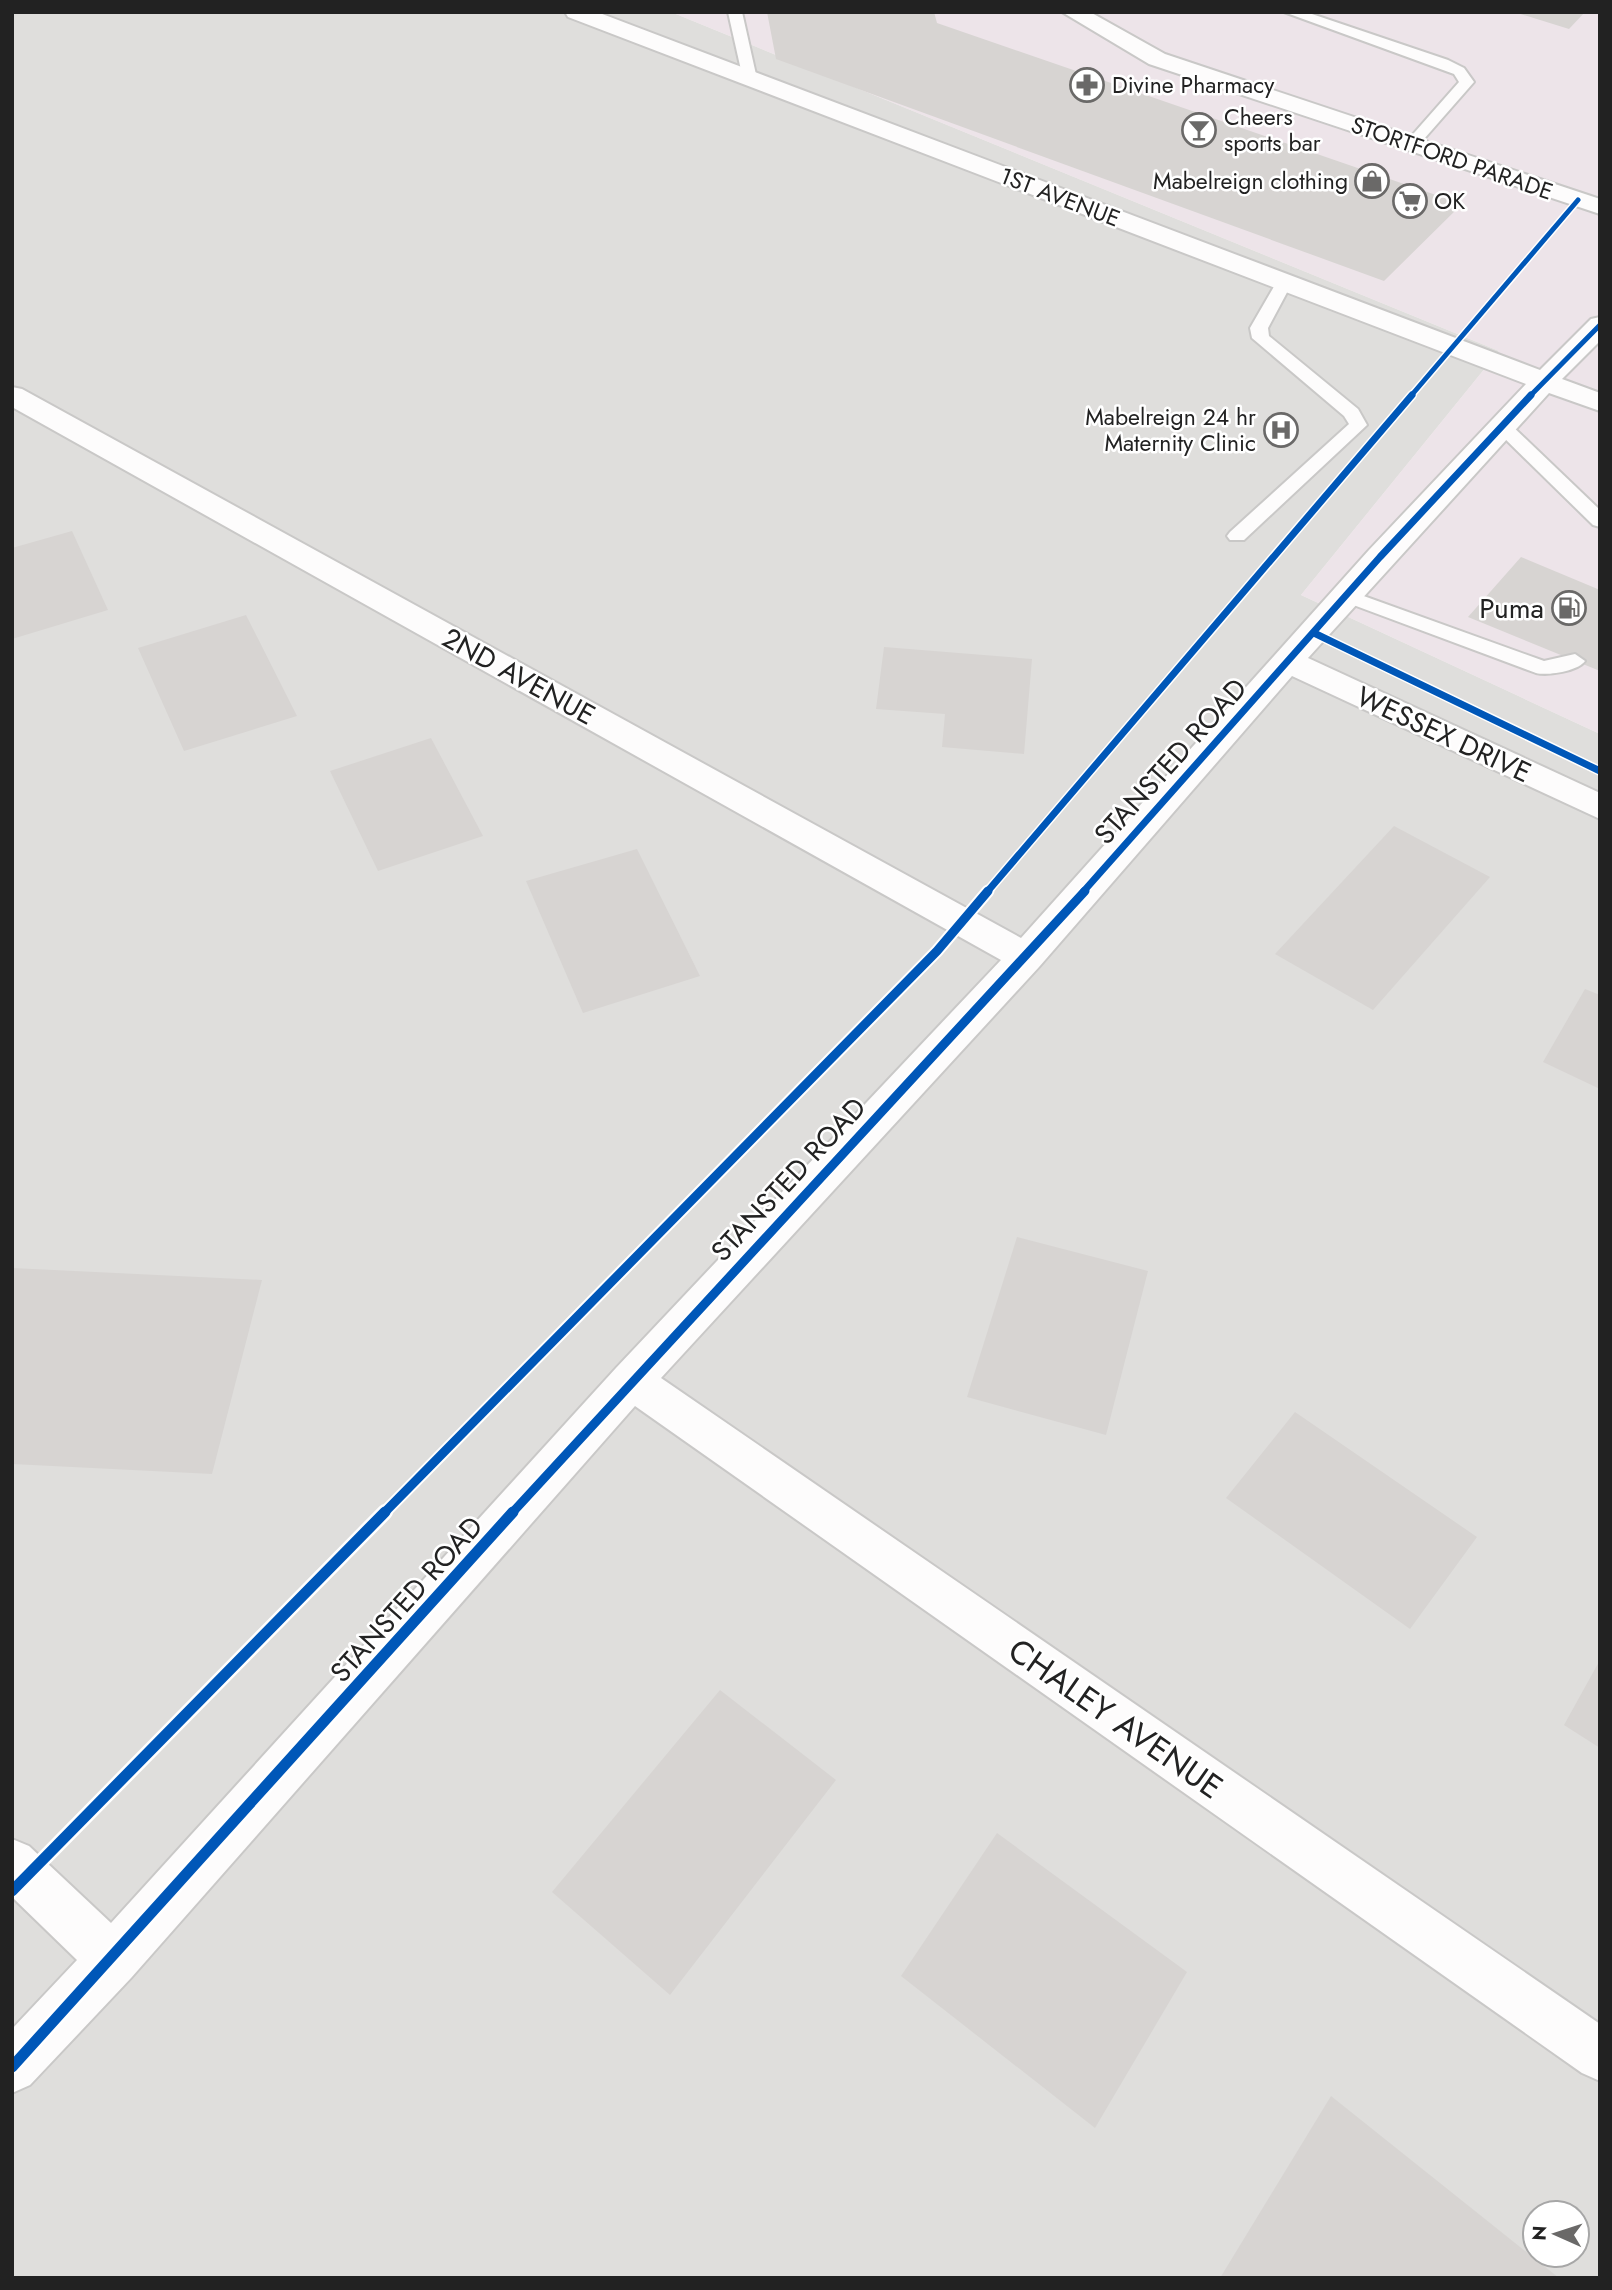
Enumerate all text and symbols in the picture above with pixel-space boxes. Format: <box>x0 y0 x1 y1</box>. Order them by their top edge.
pharmacy icon: Divine Pharmacy <box>1068 66 1106 104</box>
place label: Divine Pharmacy <box>1112 68 1275 102</box>
place label: Cheers sports bar <box>1224 100 1321 160</box>
street label: STORTFORD PARADE <box>1346 107 1558 209</box>
bar icon: Cheers sports bar <box>1180 111 1218 149</box>
street label: 1ST AVENUE <box>995 159 1125 235</box>
shop icon: Mabelreign clothing <box>1353 162 1391 200</box>
place label: Mabelreign clothing <box>1153 164 1348 198</box>
supermarket icon: OK <box>1391 182 1429 220</box>
place label: OK <box>1434 184 1465 218</box>
place label: Mabelreign 24 hr Maternity Clinic <box>1085 400 1256 460</box>
hospital icon: Mabelreign 24 hr Maternity Clinic <box>1262 411 1300 449</box>
place label: Puma <box>1479 588 1544 629</box>
fuel station icon: Puma <box>1550 589 1588 627</box>
street label: 2ND AVENUE <box>435 617 603 735</box>
street label: STANSTED ROAD <box>1084 669 1256 854</box>
street label: WESSEX DRIVE <box>1350 676 1538 793</box>
street label: STANSTED ROAD <box>701 1088 875 1271</box>
street label: STANSTED ROAD <box>320 1507 492 1692</box>
street label: CHALEY AVENUE <box>999 1627 1232 1810</box>
north arrow <box>1521 2199 1591 2269</box>
text: N <box>1526 2225 1553 2241</box>

